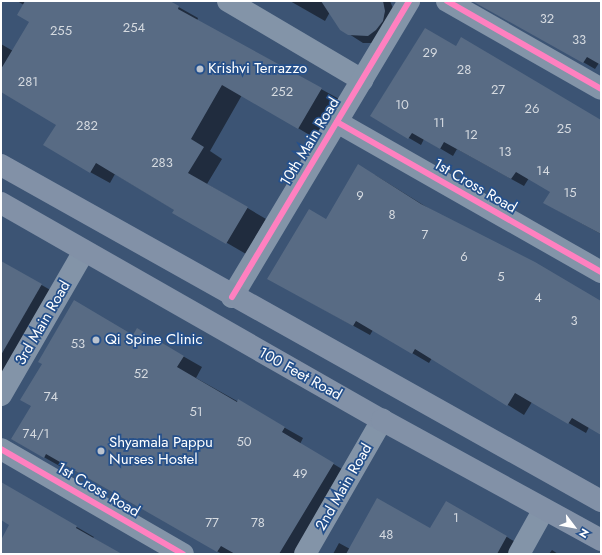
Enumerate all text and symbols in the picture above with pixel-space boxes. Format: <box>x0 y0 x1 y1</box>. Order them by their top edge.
house number: 32 <box>540 11 554 27</box>
house number: 254 <box>123 20 145 36</box>
house number: 255 <box>50 23 72 39</box>
house number: 33 <box>572 32 586 48</box>
house number: 29 <box>423 45 437 61</box>
place label: Krishvi Terrazzo <box>208 60 307 78</box>
house number: 28 <box>457 62 471 78</box>
marker: Krishvi Terrazzo <box>195 64 205 74</box>
house number: 281 <box>18 74 38 90</box>
house number: 27 <box>491 82 505 98</box>
house number: 252 <box>271 84 293 100</box>
street label: 10th Main Road <box>277 95 343 189</box>
house number: 10 <box>395 97 409 113</box>
house number: 26 <box>525 101 539 117</box>
house number: 11 <box>433 115 445 131</box>
house number: 282 <box>76 118 98 134</box>
house number: 25 <box>557 121 571 137</box>
house number: 12 <box>464 127 478 143</box>
house number: 13 <box>499 144 511 160</box>
house number: 283 <box>151 155 173 171</box>
street label: 1st Cross Road <box>430 155 520 217</box>
house number: 14 <box>536 163 550 179</box>
house number: 15 <box>563 185 577 201</box>
house number: 9 <box>356 188 364 204</box>
house number: 8 <box>388 207 396 223</box>
house number: 7 <box>422 227 428 243</box>
house number: 6 <box>460 249 468 265</box>
house number: 5 <box>497 269 505 285</box>
street label: 3rd Main Road <box>12 278 74 368</box>
house number: 4 <box>534 290 542 306</box>
house number: 3 <box>570 313 578 329</box>
place label: Qi Spine Clinic <box>105 331 203 349</box>
marker: Qi Spine Clinic <box>90 334 102 346</box>
house number: 53 <box>71 336 85 352</box>
street label: 100 Feet Road <box>255 344 345 404</box>
house number: 52 <box>134 366 148 382</box>
house number: 74 <box>44 389 58 405</box>
house number: 51 <box>189 404 203 420</box>
house number: 74/1 <box>23 426 49 442</box>
place label: Shyamala Pappu Nurses Hostel <box>109 433 213 468</box>
house number: 50 <box>236 434 252 450</box>
street label: 2nd Main Road <box>312 440 376 534</box>
marker: Shyamala Pappu Nurses Hostel <box>96 446 106 456</box>
street label: 1st Cross Road <box>53 459 143 521</box>
house number: 49 <box>292 466 308 482</box>
north arrow <box>554 507 594 547</box>
house number: 1 <box>453 510 459 526</box>
house number: 77 <box>205 515 219 531</box>
house number: 78 <box>251 515 265 531</box>
text: N <box>575 525 593 541</box>
house number: 48 <box>379 527 393 543</box>

